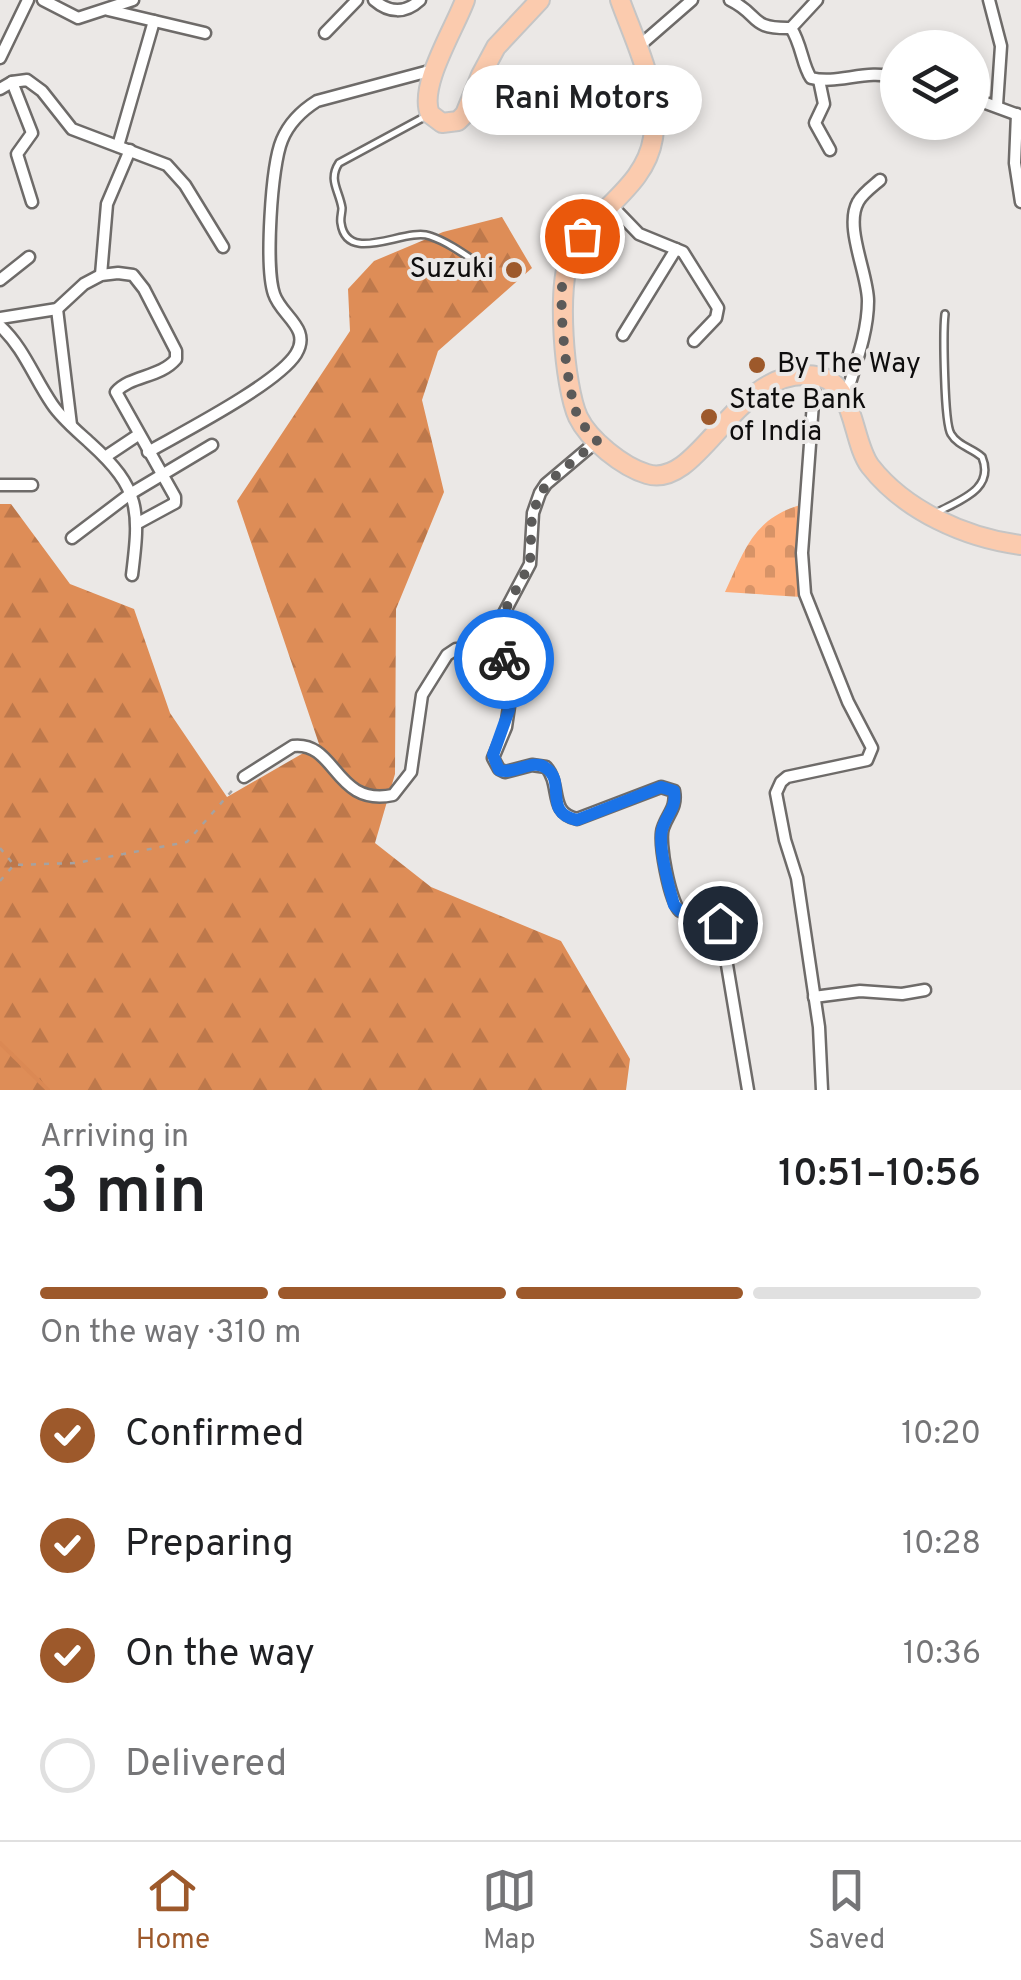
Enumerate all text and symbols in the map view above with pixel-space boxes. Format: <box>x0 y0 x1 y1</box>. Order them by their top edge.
map controls <box>880 30 990 140</box>
button: layers <box>880 30 990 140</box>
callout: Rani Motors <box>462 66 702 136</box>
text: Rani Motors <box>494 80 670 120</box>
pin <box>540 194 625 279</box>
icon: bag <box>555 209 610 264</box>
place label: Suzuki <box>410 252 494 288</box>
marker: Suzuki <box>503 259 525 281</box>
place label: By The Way <box>777 347 921 383</box>
marker: By The Way <box>746 354 768 376</box>
place label: State Bank of India <box>729 383 866 451</box>
marker: State Bank of India <box>698 406 720 428</box>
courier <box>454 609 554 709</box>
icon: bike <box>477 632 532 687</box>
pin <box>678 881 763 966</box>
icon: home <box>693 896 748 951</box>
text: Arriving in <box>40 1118 189 1158</box>
text: 10:51–10:56 <box>778 1151 981 1200</box>
text: 3 min <box>40 1154 207 1236</box>
text: On the way · 310 m <box>40 1314 301 1354</box>
icon: check <box>40 1408 95 1463</box>
text: Confirmed <box>125 1411 304 1460</box>
text: 10:20 <box>901 1415 981 1455</box>
icon: check <box>40 1518 95 1573</box>
text: Preparing <box>125 1521 294 1570</box>
text: 10:28 <box>902 1525 981 1565</box>
icon: check <box>40 1628 95 1683</box>
text: On the way <box>125 1631 315 1680</box>
text: 10:36 <box>903 1635 981 1675</box>
text: Delivered <box>125 1741 287 1790</box>
tab: Home <box>136 1863 210 1959</box>
tab: Map <box>482 1863 537 1959</box>
tab: Saved <box>808 1863 885 1959</box>

